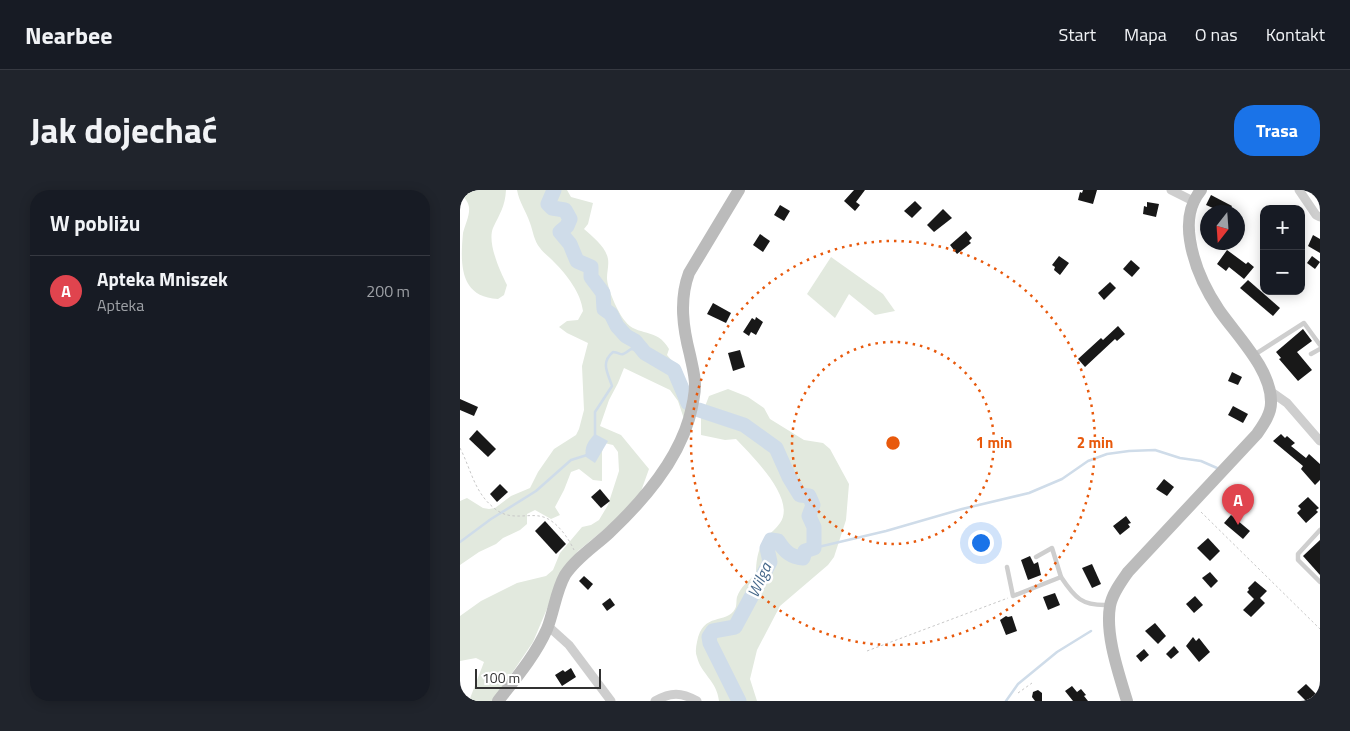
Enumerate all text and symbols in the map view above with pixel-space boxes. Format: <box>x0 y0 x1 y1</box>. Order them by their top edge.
text: Nearbee <box>25 17 112 53</box>
text: Start <box>1059 21 1096 48</box>
text: Mapa <box>1124 21 1167 48</box>
text: O nas <box>1195 21 1238 48</box>
text: Kontakt <box>1266 21 1325 48</box>
text: Jak dojechać <box>30 103 217 157</box>
button: Trasa <box>1234 105 1320 156</box>
north arrow <box>1200 205 1245 250</box>
map controls <box>1260 205 1305 295</box>
button: + <box>1260 205 1305 250</box>
text: W pobliżu <box>50 207 140 239</box>
button: − <box>1260 250 1305 295</box>
text: Apteka Mniszek <box>97 264 228 293</box>
text: A <box>61 279 71 303</box>
text: 200 m <box>366 279 410 303</box>
text: Apteka <box>97 293 144 317</box>
text: 1 min <box>976 431 1012 454</box>
text: 2 min <box>1077 431 1113 454</box>
centre of rings <box>884 434 902 452</box>
pin: A <box>1222 484 1254 525</box>
your location <box>968 530 994 556</box>
water label: Wilga <box>741 558 778 601</box>
scale bar <box>475 666 601 689</box>
text: 100 m <box>482 667 520 688</box>

